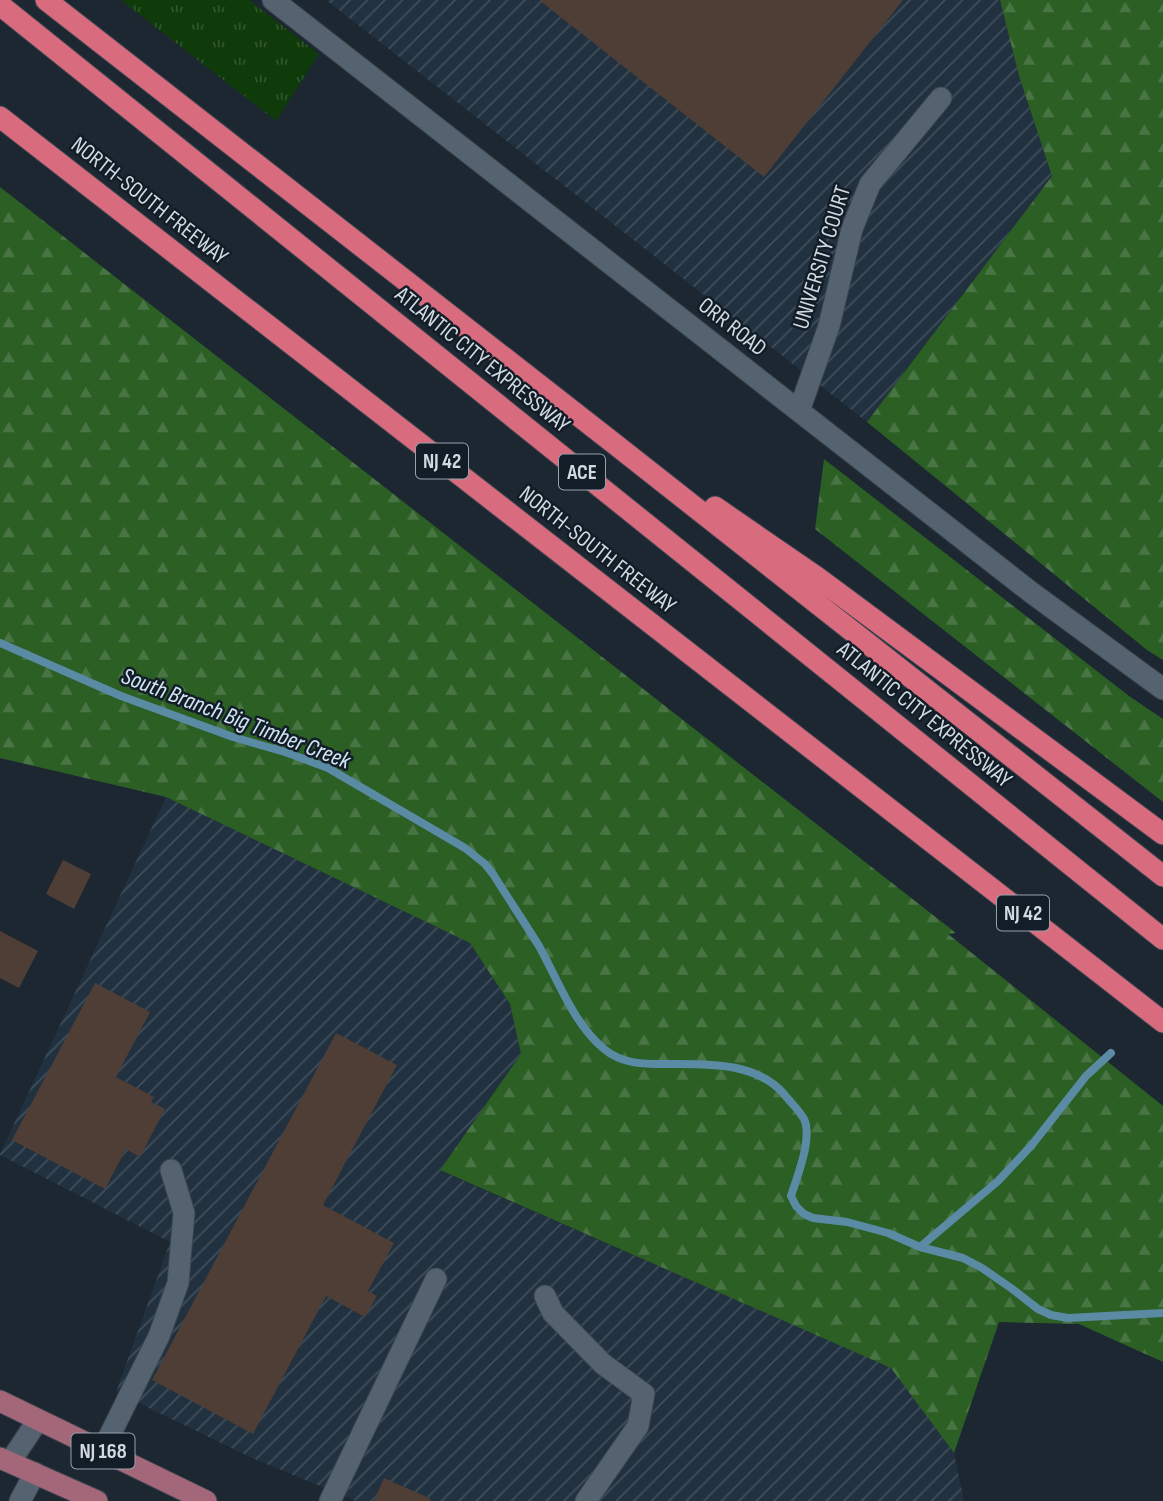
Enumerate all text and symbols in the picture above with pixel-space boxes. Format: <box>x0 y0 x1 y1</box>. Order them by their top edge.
street label: NORTH-SOUTH FREEWAY <box>65 131 234 271</box>
street label: UNIVERSITY COURT <box>787 182 857 332</box>
street label: ATLANTIC CITY EXPRESSWAY <box>388 280 576 439</box>
street label: ORR ROAD <box>693 291 772 362</box>
road number: NJ 42 <box>416 444 468 478</box>
road number: ACE <box>559 454 605 490</box>
street label: NORTH-SOUTH FREEWAY <box>513 480 682 620</box>
street label: ATLANTIC CITY EXPRESSWAY <box>830 635 1018 794</box>
water label: South Branch Big Timber Creek <box>117 661 355 776</box>
road number: NJ 42 <box>997 895 1049 930</box>
road number: NJ 168 <box>72 1434 134 1468</box>

